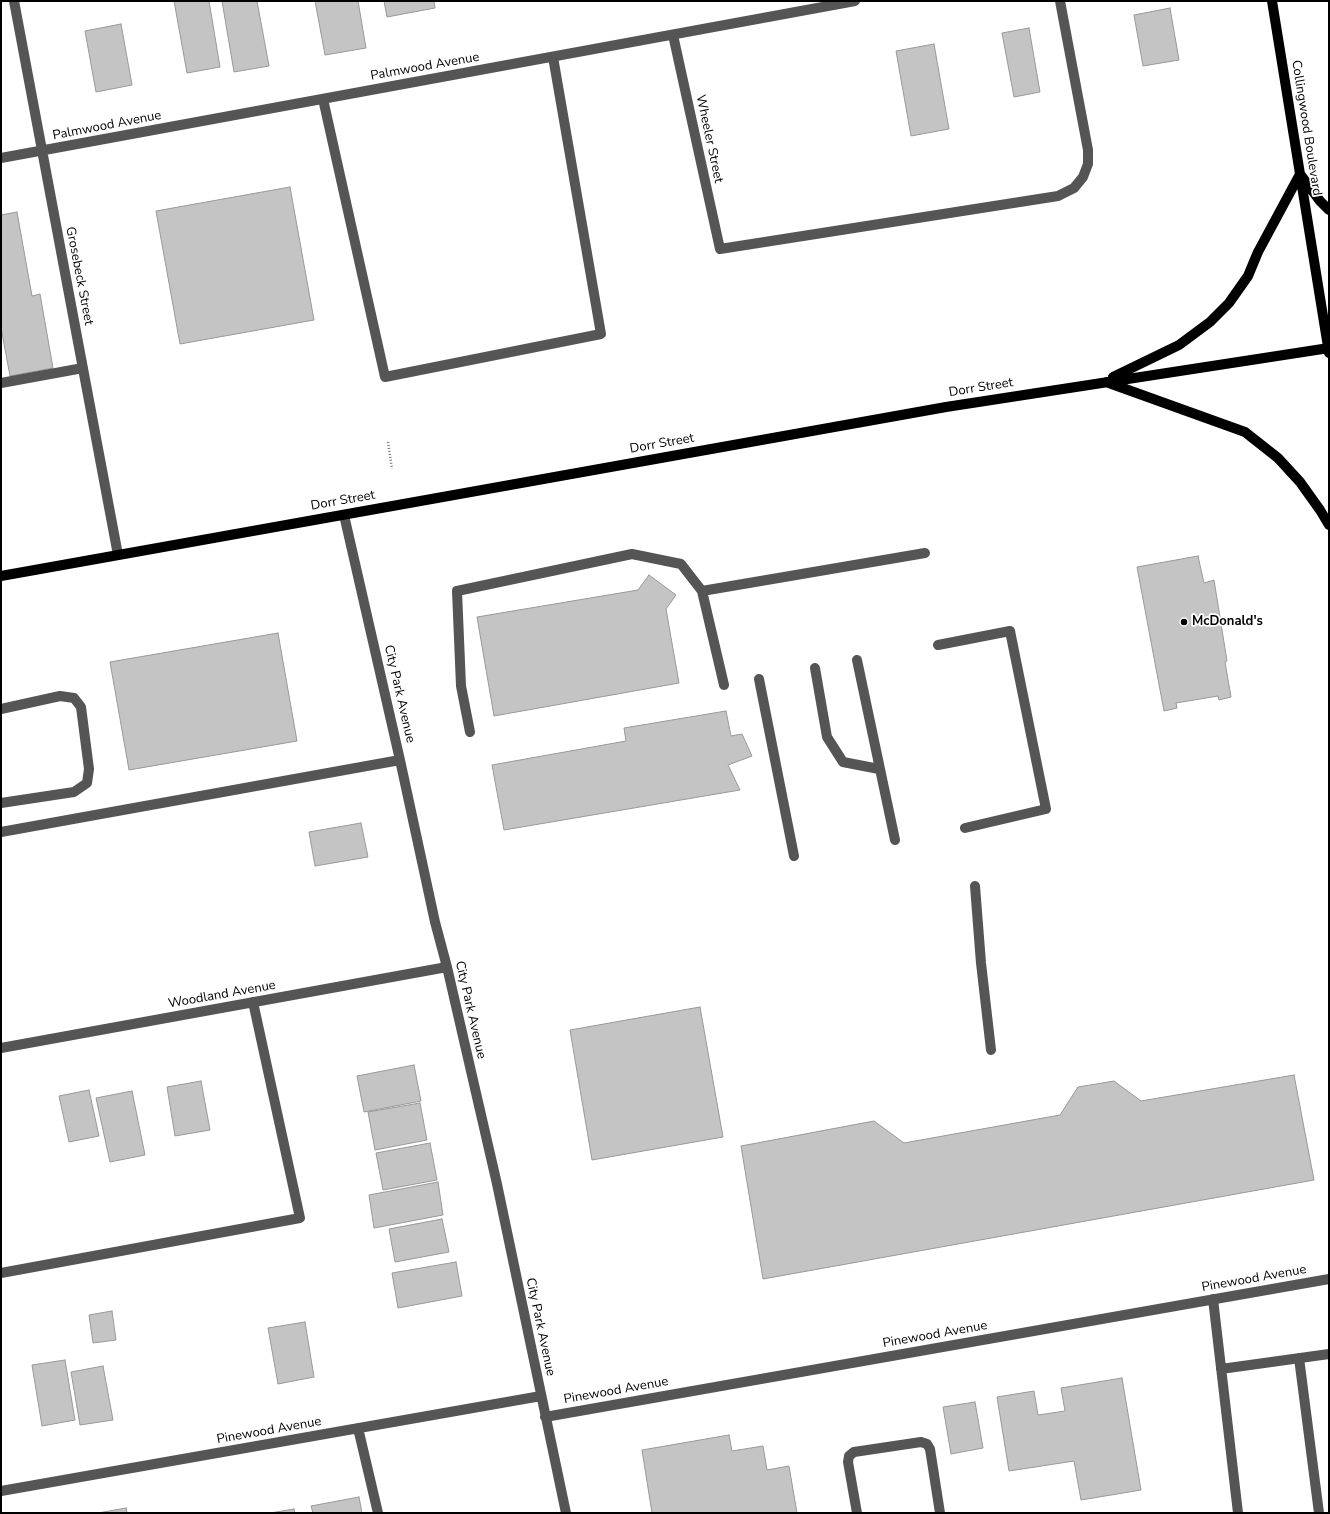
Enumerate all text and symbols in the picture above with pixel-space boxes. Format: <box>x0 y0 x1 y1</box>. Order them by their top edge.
street label: Palmwood Avenue <box>369 50 481 84</box>
street label: Collingwood Boulevard <box>1288 59 1324 197</box>
street label: Wheeler Street <box>692 94 726 184</box>
street label: Palmwood Avenue <box>51 108 163 144</box>
street label: Grosebeck Street <box>62 225 96 327</box>
street label: Dorr Street <box>948 375 1014 401</box>
street label: Dorr Street <box>629 431 695 457</box>
street label: Dorr Street <box>310 488 376 514</box>
place label: McDonald's <box>1192 614 1263 630</box>
marker: McDonald's <box>1179 617 1189 627</box>
street label: City Park Avenue <box>380 644 418 744</box>
street label: City Park Avenue <box>451 960 489 1060</box>
street label: Woodland Avenue <box>167 978 277 1012</box>
street label: Pinewood Avenue <box>1200 1262 1308 1296</box>
street label: City Park Avenue <box>522 1276 558 1378</box>
street label: Pinewood Avenue <box>881 1318 989 1352</box>
street label: Pinewood Avenue <box>562 1374 670 1408</box>
street label: Pinewood Avenue <box>215 1414 323 1448</box>

